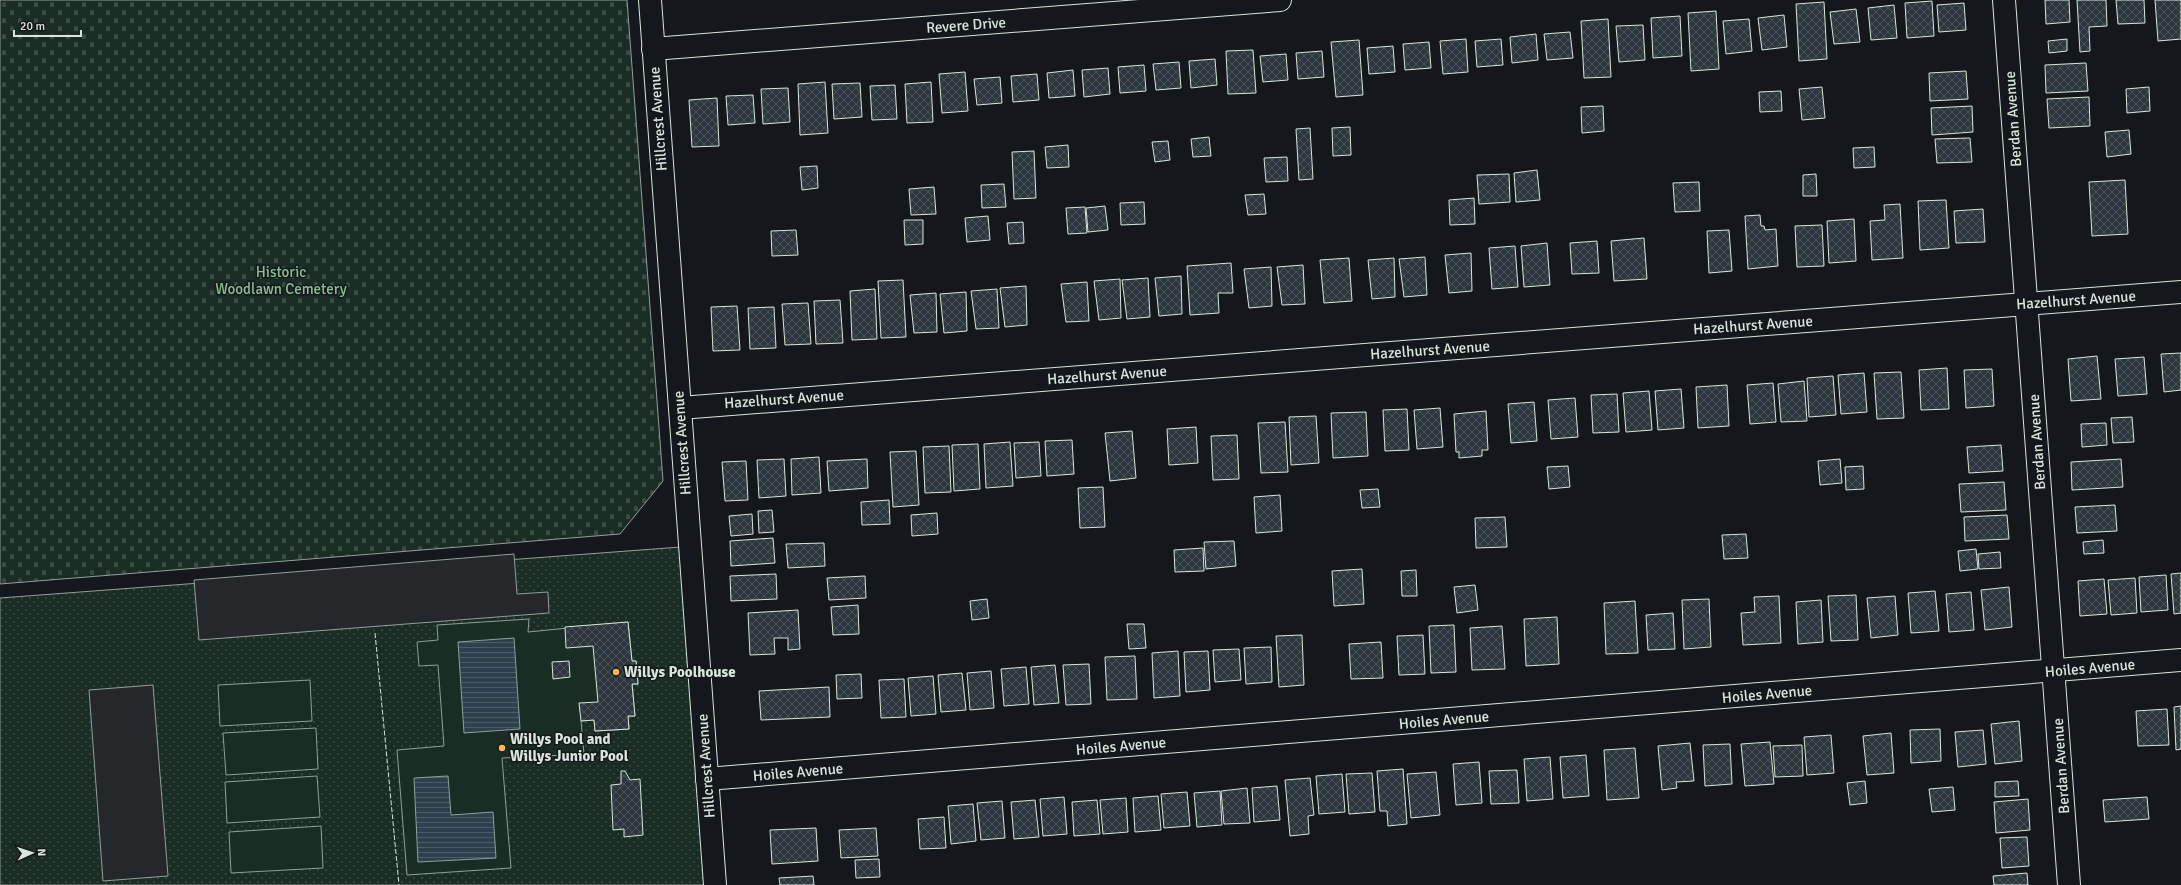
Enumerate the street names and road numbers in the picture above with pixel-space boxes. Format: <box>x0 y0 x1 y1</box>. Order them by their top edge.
street label: Revere Drive <box>926 13 1006 37</box>
street label: Hillcrest Avenue <box>645 66 671 172</box>
street label: Berdan Avenue <box>2001 71 2025 167</box>
street label: Hazelhurst Avenue <box>2015 287 2137 313</box>
street label: Hazelhurst Avenue <box>1692 312 1814 338</box>
street label: Hazelhurst Avenue <box>1369 337 1491 363</box>
street label: Hazelhurst Avenue <box>1046 362 1168 388</box>
street label: Hazelhurst Avenue <box>723 386 845 412</box>
street label: Hillcrest Avenue <box>669 390 695 496</box>
street label: Berdan Avenue <box>2025 394 2049 490</box>
street label: Hoiles Avenue <box>2044 655 2136 681</box>
street label: Hoiles Avenue <box>1721 681 1813 707</box>
street label: Hoiles Avenue <box>1398 707 1490 733</box>
street label: Hillcrest Avenue <box>693 713 719 819</box>
street label: Berdan Avenue <box>2049 718 2073 814</box>
street label: Hoiles Avenue <box>1075 733 1167 759</box>
street label: Hoiles Avenue <box>752 759 844 785</box>

